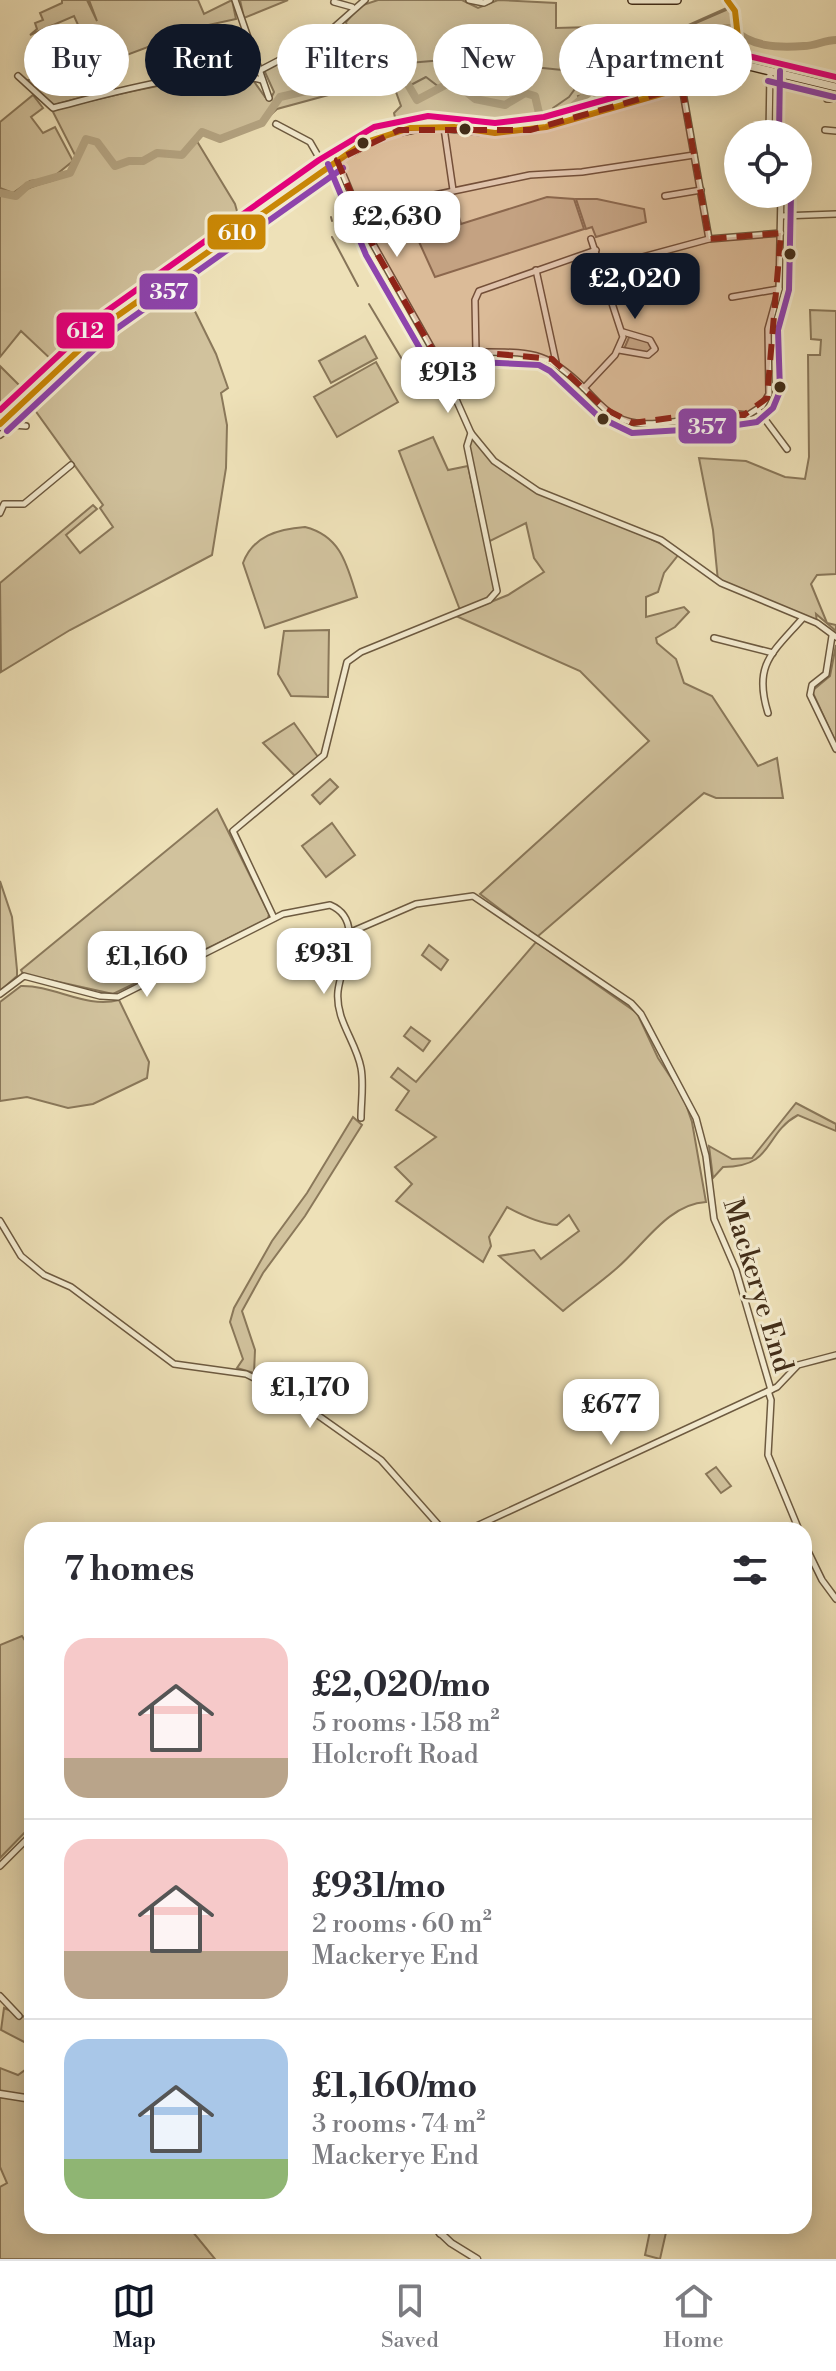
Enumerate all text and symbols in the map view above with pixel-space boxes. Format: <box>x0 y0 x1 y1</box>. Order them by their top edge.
chip: Buy <box>24 24 129 96</box>
chip: Rent <box>145 24 261 96</box>
chip: Filters <box>277 24 417 96</box>
chip: New <box>433 24 543 96</box>
chip: Apartment <box>559 24 752 96</box>
map controls <box>724 120 812 208</box>
button: locate <box>724 120 812 208</box>
unlabelled marker <box>457 121 473 137</box>
unlabelled marker <box>355 135 371 151</box>
pin: £2,630 <box>332 191 462 259</box>
text: £2,630 <box>352 201 442 233</box>
line badge: 610 <box>206 213 267 251</box>
text: 610 <box>217 220 257 247</box>
unlabelled marker <box>782 246 798 262</box>
pin: £2,020 <box>570 253 700 321</box>
text: £2,020 <box>589 263 681 295</box>
line badge: 357 <box>138 272 199 311</box>
text: 357 <box>149 279 189 306</box>
line badge: 612 <box>55 311 116 350</box>
text: 612 <box>66 318 104 345</box>
pin: £913 <box>401 347 495 415</box>
text: £913 <box>419 357 477 389</box>
unlabelled marker <box>772 379 788 395</box>
line badge: 357 <box>677 407 738 445</box>
unlabelled marker <box>595 411 611 427</box>
text: 357 <box>687 414 727 441</box>
pin: £931 <box>277 928 371 996</box>
pin: £1,160 <box>82 931 212 999</box>
text: £931 <box>295 938 353 970</box>
text: £1,160 <box>106 941 188 973</box>
street label: Mackerye End <box>715 1194 801 1377</box>
pin: £1,170 <box>245 1362 375 1430</box>
text: £1,170 <box>270 1372 350 1404</box>
pin: £677 <box>564 1379 658 1447</box>
text: £677 <box>581 1389 641 1421</box>
icon: filters <box>728 1548 772 1592</box>
text: 7 homes <box>64 1549 194 1591</box>
text: £2,020/mo <box>312 1665 490 1707</box>
icon: home <box>128 1670 224 1766</box>
text: 5 rooms · 158 m² <box>312 1707 500 1739</box>
text: Holcroft Road <box>312 1739 479 1771</box>
text: £931/mo <box>312 1866 446 1908</box>
icon: home <box>128 1871 224 1967</box>
text: 2 rooms · 60 m² <box>312 1908 492 1940</box>
text: Mackerye End <box>312 1940 479 1972</box>
text: £1,160/mo <box>312 2066 477 2108</box>
icon: home <box>128 2071 224 2167</box>
text: 3 rooms · 74 m² <box>312 2108 485 2140</box>
text: Mackerye End <box>312 2140 479 2172</box>
tab: Map <box>112 2279 156 2354</box>
tab: Saved <box>381 2279 439 2354</box>
tab: Home <box>663 2279 724 2354</box>

